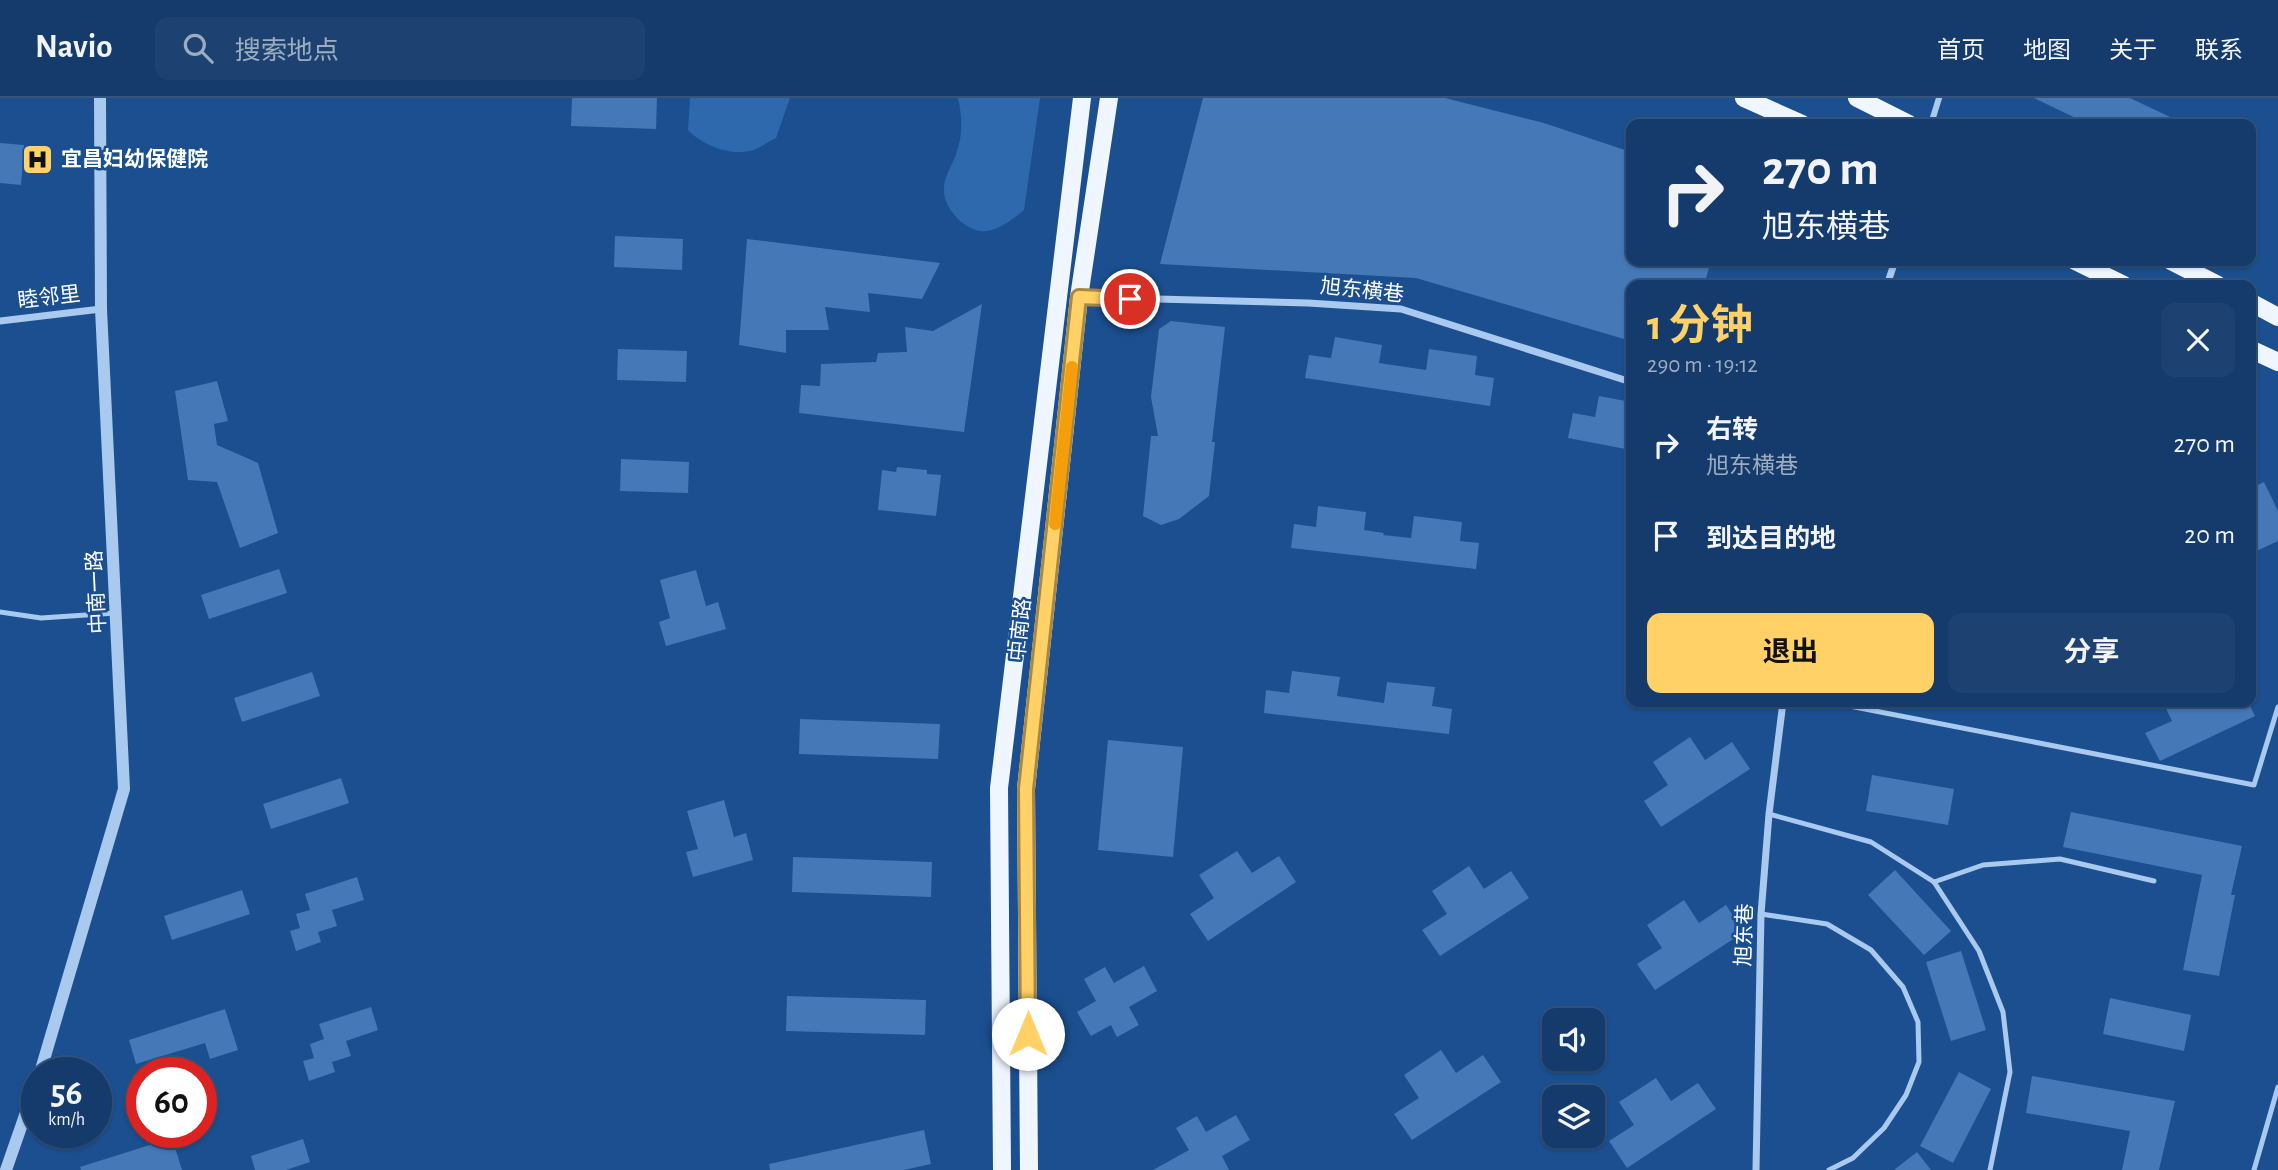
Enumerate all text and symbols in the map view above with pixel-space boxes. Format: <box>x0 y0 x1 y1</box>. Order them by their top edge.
search box <box>155 17 645 80</box>
icon: search <box>179 29 217 67</box>
text: Navio <box>35 31 113 64</box>
text: 搜索地点 <box>235 38 339 64</box>
text: 首页 <box>1937 39 1985 63</box>
text: 地图 <box>2023 39 2071 63</box>
text: 关于 <box>2109 39 2157 63</box>
text: 联系 <box>2195 39 2243 63</box>
hospital icon: 宜昌妇幼保健院 <box>21 142 55 176</box>
text: 270 m <box>1762 145 1879 194</box>
place label: 宜昌妇幼保健院 <box>61 147 208 170</box>
icon: right <box>1647 147 1738 238</box>
text: 旭东横巷 <box>1762 211 1890 243</box>
pin <box>1100 269 1160 329</box>
street label: 旭东横巷 <box>1319 275 1405 305</box>
icon: arrive <box>1111 280 1149 318</box>
street label: 睦邻里 <box>16 282 82 312</box>
button: close <box>2161 303 2235 377</box>
text: 1 分钟 <box>1647 305 1752 347</box>
text: 290 m · 19:12 <box>1647 354 1758 377</box>
text: 右转 <box>1706 417 1758 443</box>
icon: right <box>1647 426 1685 464</box>
text: 270 m <box>2174 431 2235 457</box>
text: 旭东横巷 <box>1706 455 1798 478</box>
icon: arrive <box>1647 517 1685 555</box>
text: 20 m <box>2184 522 2235 548</box>
text: 到达目的地 <box>1706 526 1836 552</box>
street label: 中南一路 <box>83 549 109 635</box>
street label: 中南路 <box>1006 598 1034 662</box>
button: 退出 <box>1647 613 1934 693</box>
button: 分享 <box>1948 613 2235 693</box>
street label: 旭东巷 <box>1732 903 1756 967</box>
position arrow <box>991 997 1065 1071</box>
map controls <box>1542 1008 1605 1148</box>
button: sound <box>1542 1008 1605 1071</box>
speed limit sign: 60 <box>126 1057 217 1148</box>
text: 56 <box>50 1076 83 1111</box>
button: layers <box>1542 1085 1605 1148</box>
text: km/h <box>48 1111 85 1129</box>

